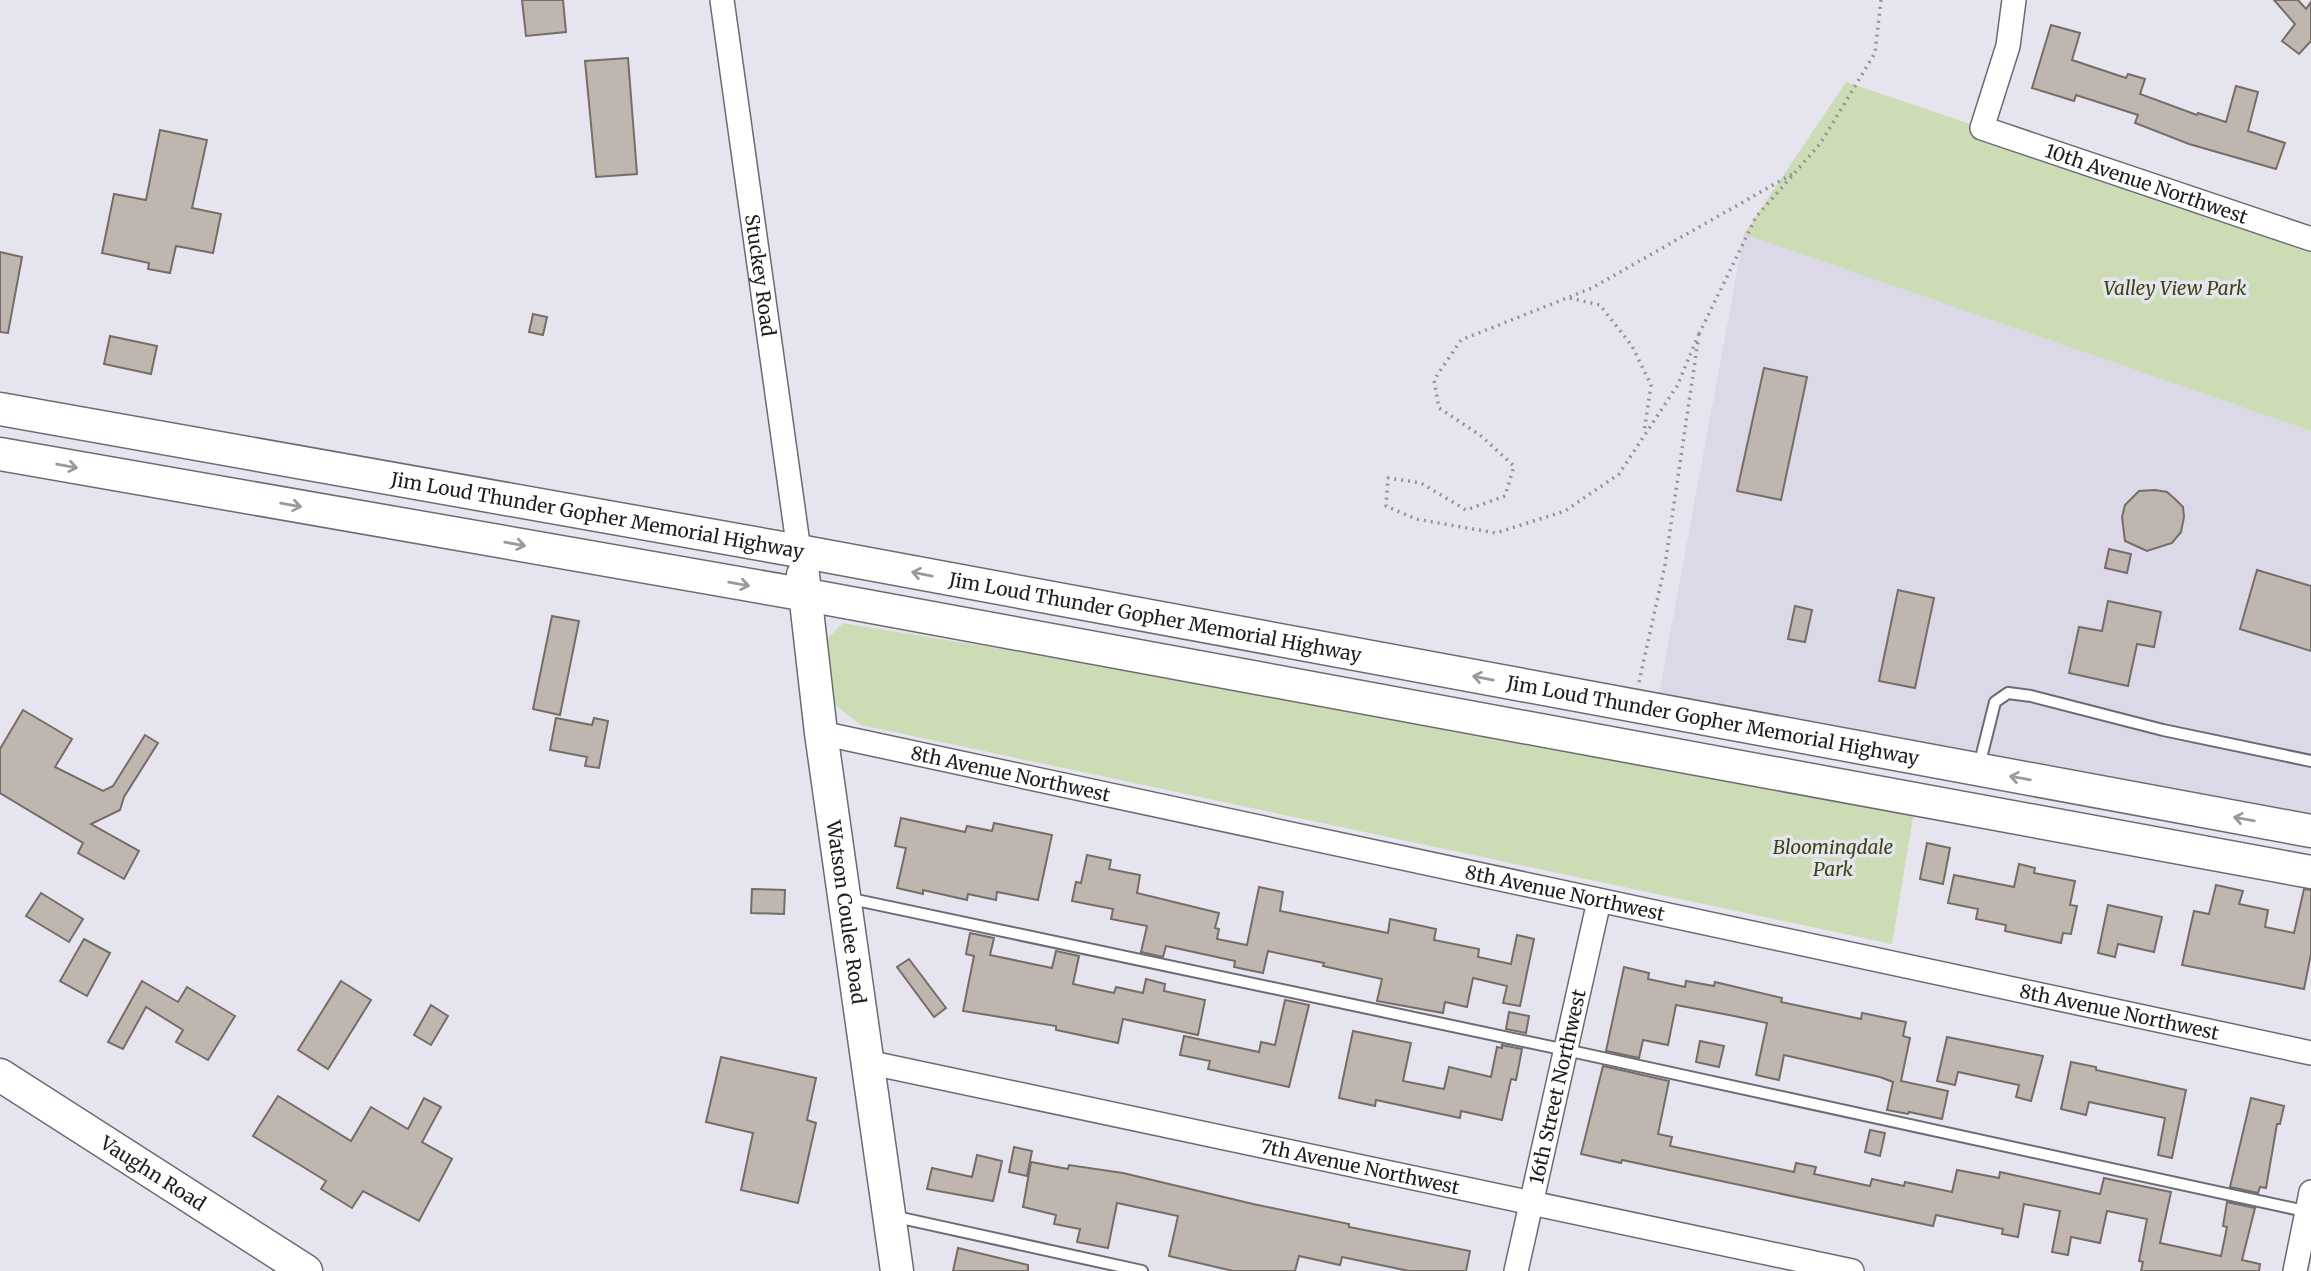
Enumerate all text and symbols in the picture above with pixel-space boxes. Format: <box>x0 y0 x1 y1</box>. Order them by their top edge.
street label: 10th Avenue Northwest <box>2042 138 2251 229</box>
street label: Stuckey Road <box>740 213 781 338</box>
park label: Valley View Park <box>2104 276 2247 300</box>
one-way arrow <box>55 459 78 473</box>
street label: Jim Loud Thunder Gopher Memorial Highway <box>388 467 806 564</box>
one-way arrow <box>279 499 302 512</box>
one-way arrow <box>503 538 526 551</box>
one-way arrow <box>911 567 934 580</box>
street label: Jim Loud Thunder Gopher Memorial Highway <box>946 567 1364 667</box>
one-way arrow <box>727 578 750 591</box>
street label: Jim Loud Thunder Gopher Memorial Highway <box>1504 670 1921 770</box>
one-way arrow <box>1472 671 1495 685</box>
street label: 8th Avenue Northwest <box>909 741 1113 807</box>
one-way arrow <box>2009 771 2032 784</box>
one-way arrow <box>2233 812 2256 825</box>
street label: Watson Coulee Road <box>821 818 871 1006</box>
park label: Bloomingdale Park <box>1773 835 1894 881</box>
street label: 8th Avenue Northwest <box>1463 860 1668 926</box>
street label: 8th Avenue Northwest <box>2017 979 2222 1045</box>
street label: 16th Street Northwest <box>1524 986 1591 1186</box>
street label: Vaughn Road <box>95 1130 210 1216</box>
street label: 7th Avenue Northwest <box>1258 1134 1462 1200</box>

